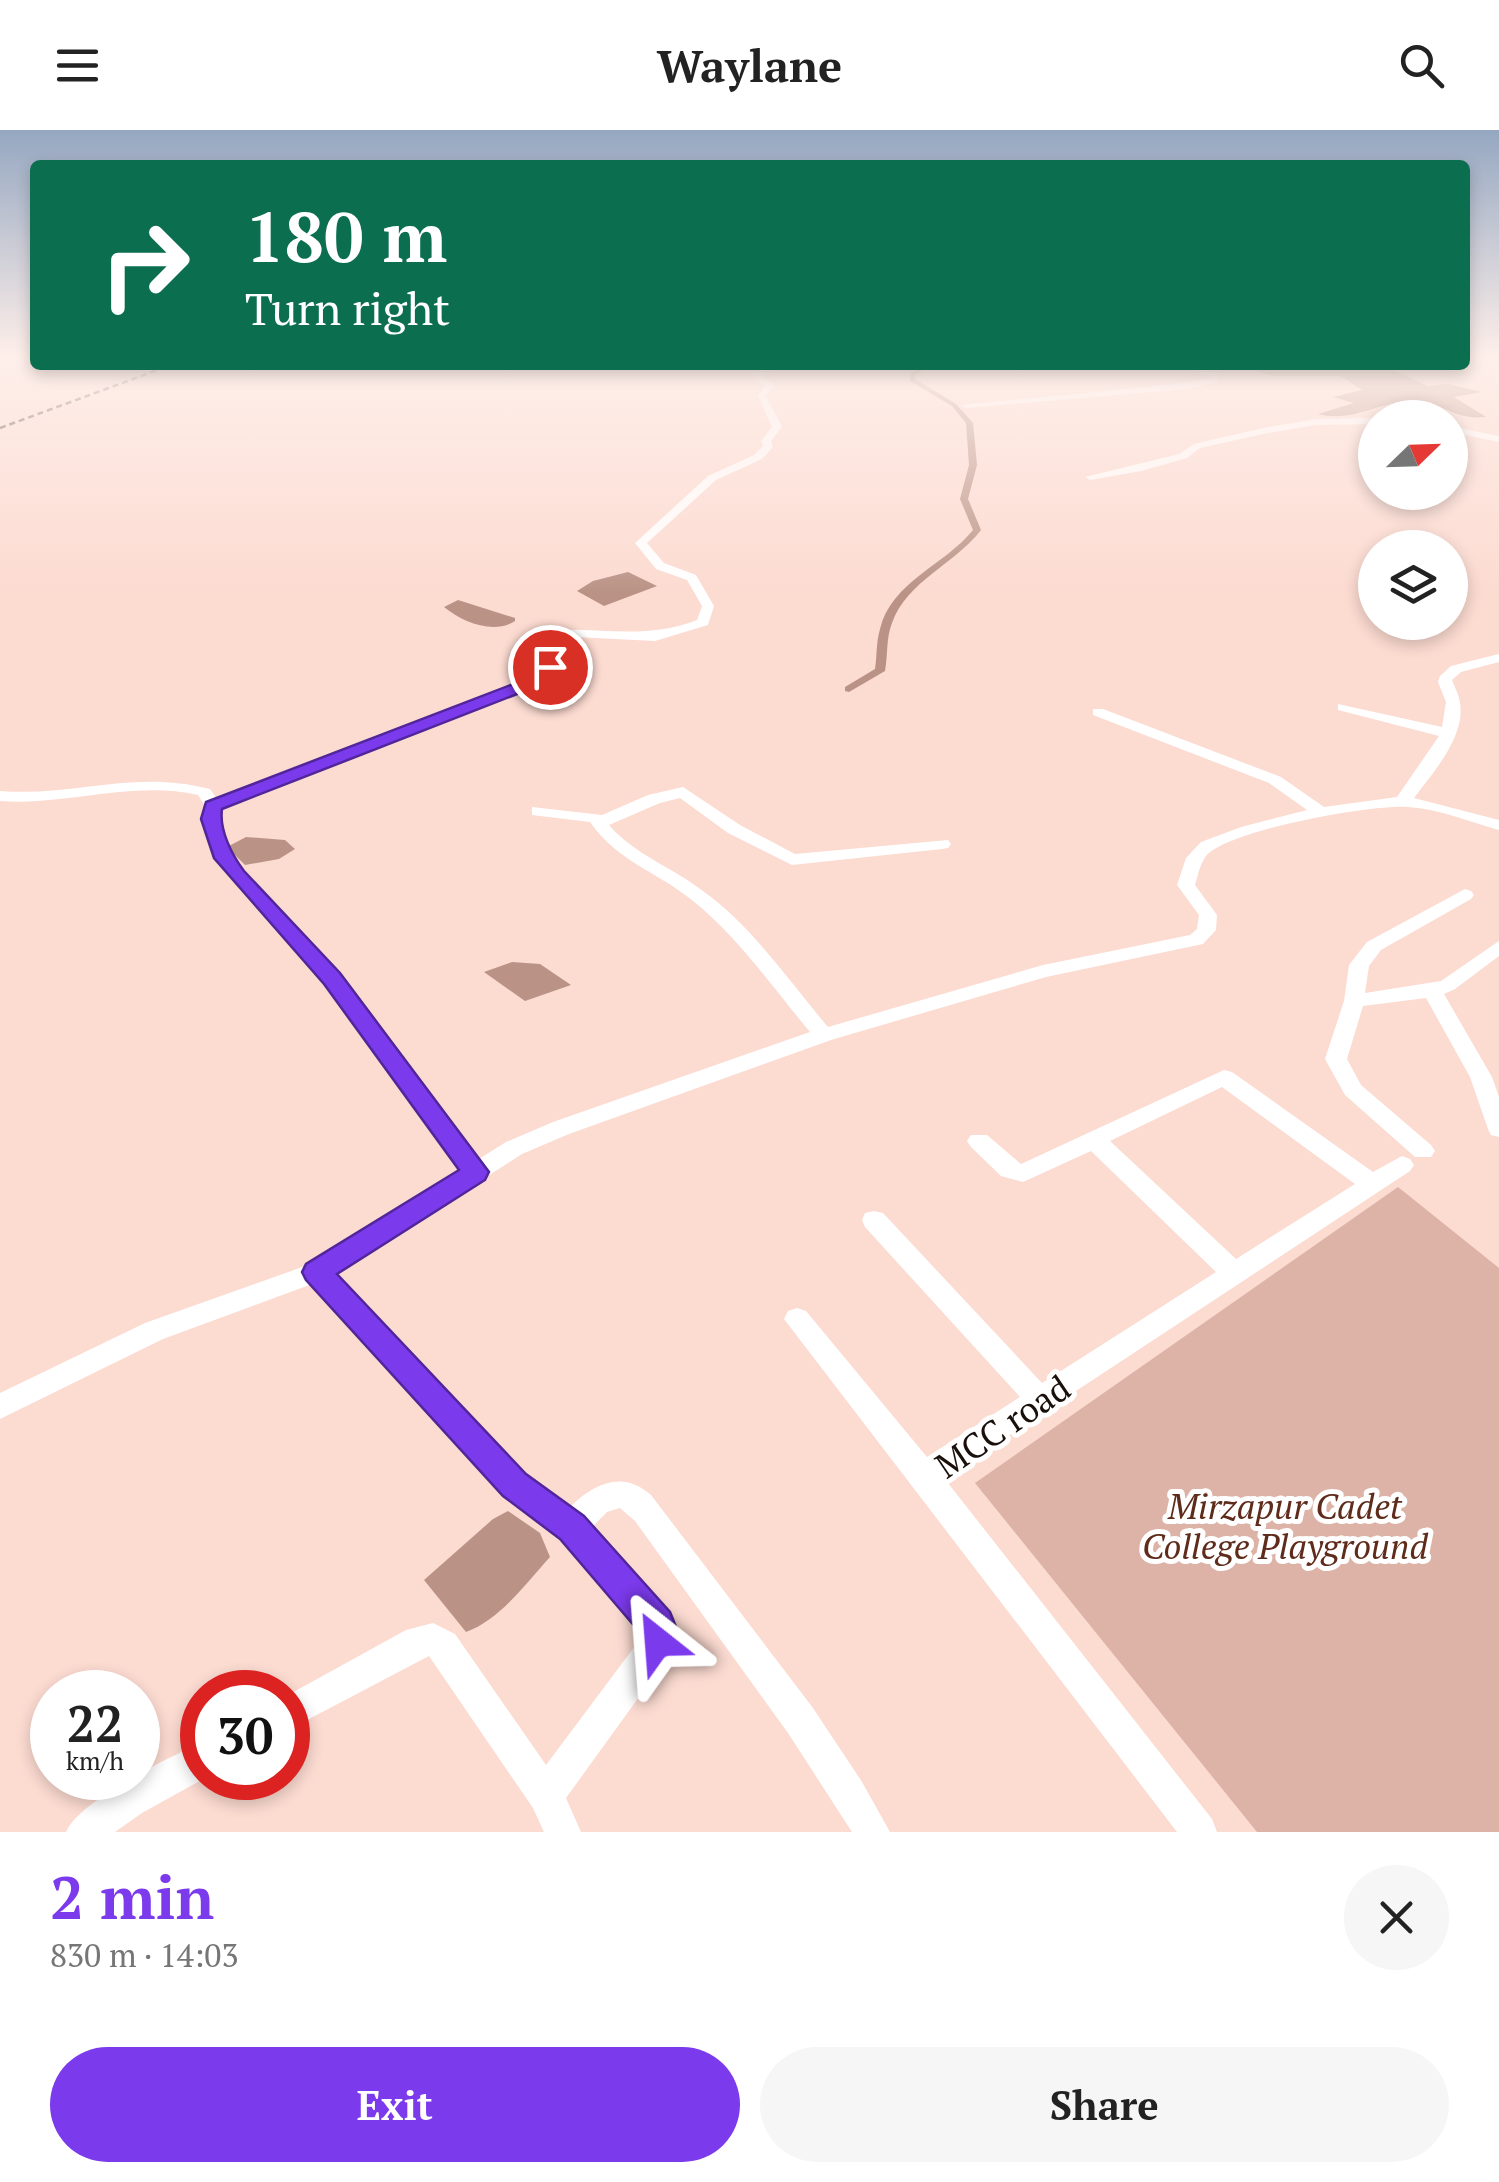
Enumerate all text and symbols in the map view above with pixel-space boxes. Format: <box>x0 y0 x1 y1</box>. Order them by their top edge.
text: Waylane <box>657 35 842 95</box>
icon: menu <box>50 38 105 93</box>
icon: search <box>1394 38 1449 93</box>
text: 180 m <box>245 189 447 282</box>
icon: right <box>80 200 210 330</box>
text: Turn right <box>245 278 450 338</box>
north arrow <box>1358 400 1468 510</box>
map controls <box>1358 400 1468 640</box>
button: layers <box>1358 530 1468 640</box>
pin <box>508 625 593 710</box>
icon: arrive <box>523 640 578 695</box>
street label: MCC road <box>926 1364 1079 1488</box>
park label: Mirzapur Cadet College Playground <box>1142 1483 1429 1569</box>
position arrow <box>606 1590 710 1694</box>
speed limit sign: 30 <box>180 1670 310 1800</box>
text: 22 <box>67 1690 123 1756</box>
text: km/h <box>66 1744 124 1777</box>
text: 2 min <box>50 1857 214 1936</box>
button: close <box>1344 1865 1449 1970</box>
text: 830 m · 14:03 <box>50 1934 238 1976</box>
button: Exit <box>50 2047 740 2162</box>
button: Share <box>760 2047 1449 2162</box>

